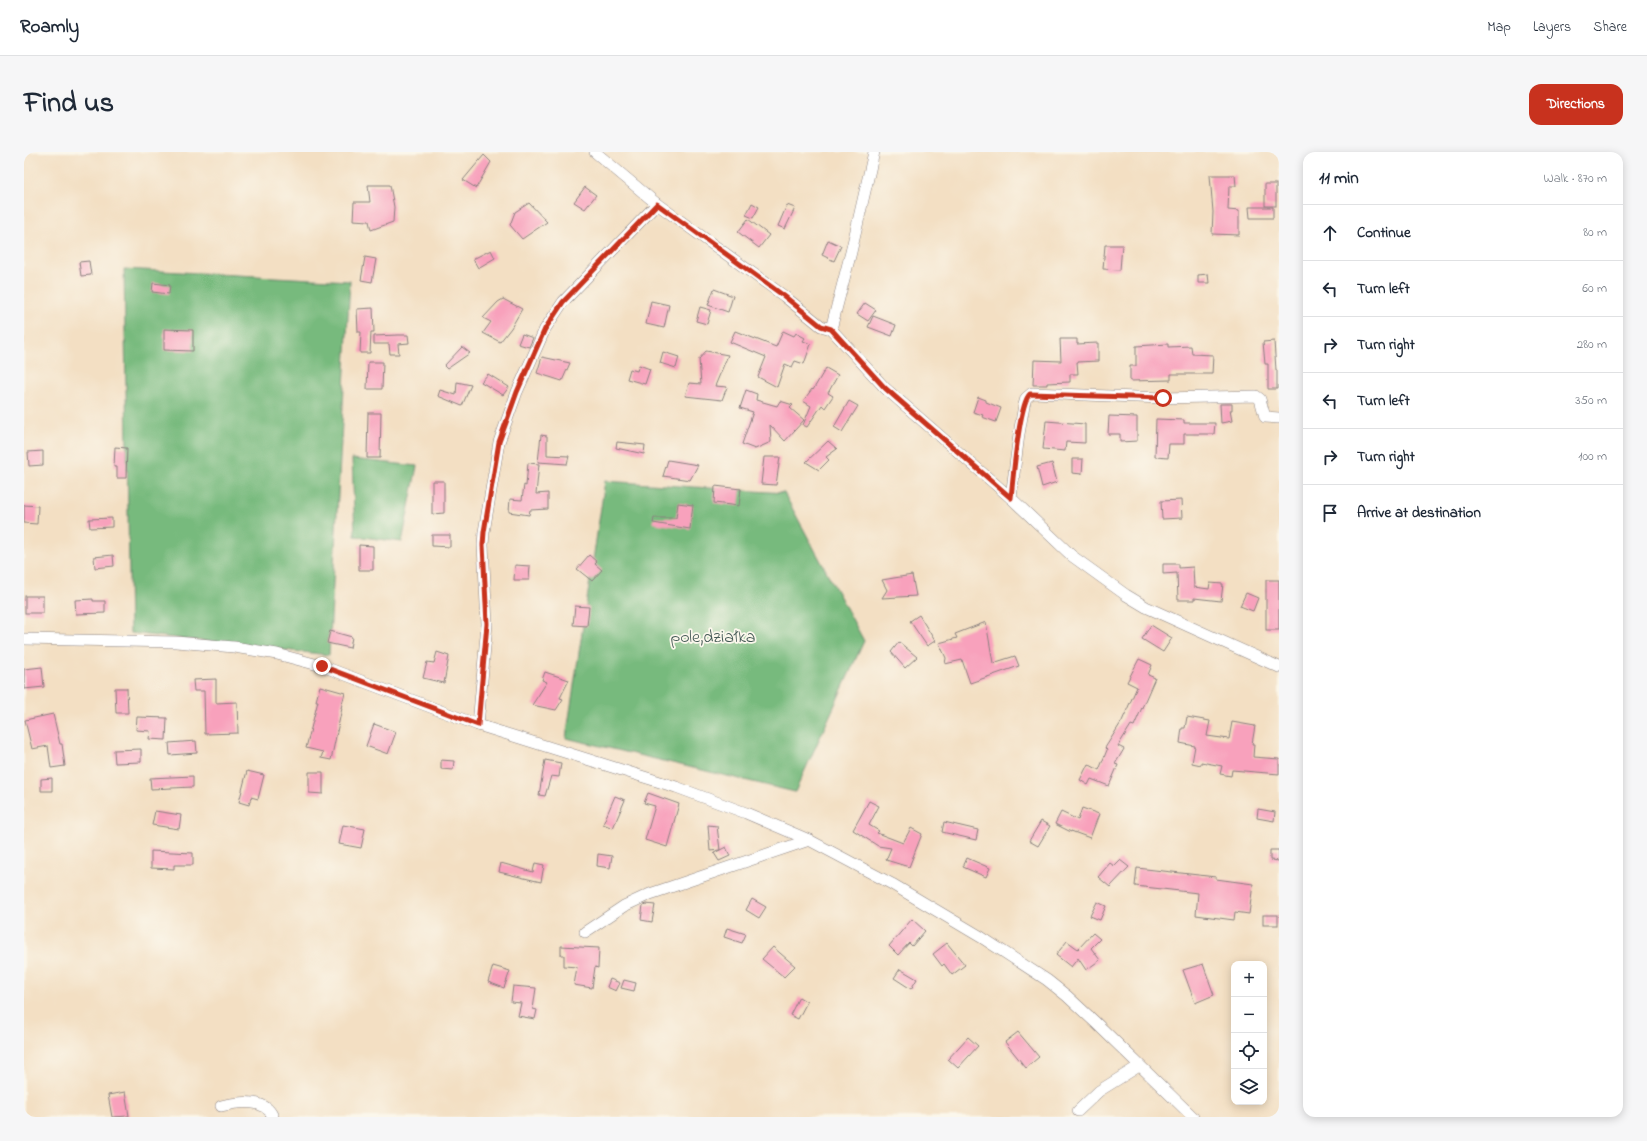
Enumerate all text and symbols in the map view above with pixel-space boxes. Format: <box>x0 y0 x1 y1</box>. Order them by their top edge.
text: Roamly <box>20 14 79 41</box>
text: Map <box>1487 17 1511 38</box>
text: Layers <box>1533 17 1571 38</box>
text: Share <box>1593 17 1627 38</box>
text: Find us <box>24 84 114 125</box>
button: Directions <box>1529 84 1623 125</box>
text: 11 min <box>1319 166 1359 191</box>
text: Walk · 870 m <box>1544 169 1607 188</box>
icon: ahead <box>1319 222 1341 244</box>
text: Continue <box>1357 222 1411 244</box>
text: 80 m <box>1583 223 1607 242</box>
icon: left <box>1319 278 1341 300</box>
text: Turn left <box>1357 278 1410 300</box>
text: 60 m <box>1582 279 1607 298</box>
icon: right <box>1319 334 1341 356</box>
text: Turn right <box>1357 334 1415 356</box>
text: 280 m <box>1577 335 1607 354</box>
route start <box>1154 389 1172 407</box>
icon: left <box>1319 390 1341 412</box>
text: Turn left <box>1357 390 1410 412</box>
text: 350 m <box>1575 391 1607 410</box>
icon: right <box>1319 446 1341 468</box>
text: Turn right <box>1357 446 1415 468</box>
text: 100 m <box>1578 447 1607 466</box>
icon: arrive <box>1319 502 1341 524</box>
text: Arrive at destination <box>1357 502 1481 524</box>
park label: pole,działka <box>670 625 756 651</box>
route end <box>313 657 331 675</box>
map controls <box>1231 961 1267 1105</box>
button: + <box>1231 961 1267 997</box>
button: − <box>1231 997 1267 1033</box>
button: locate <box>1231 1033 1267 1069</box>
button: layers <box>1231 1069 1267 1105</box>

